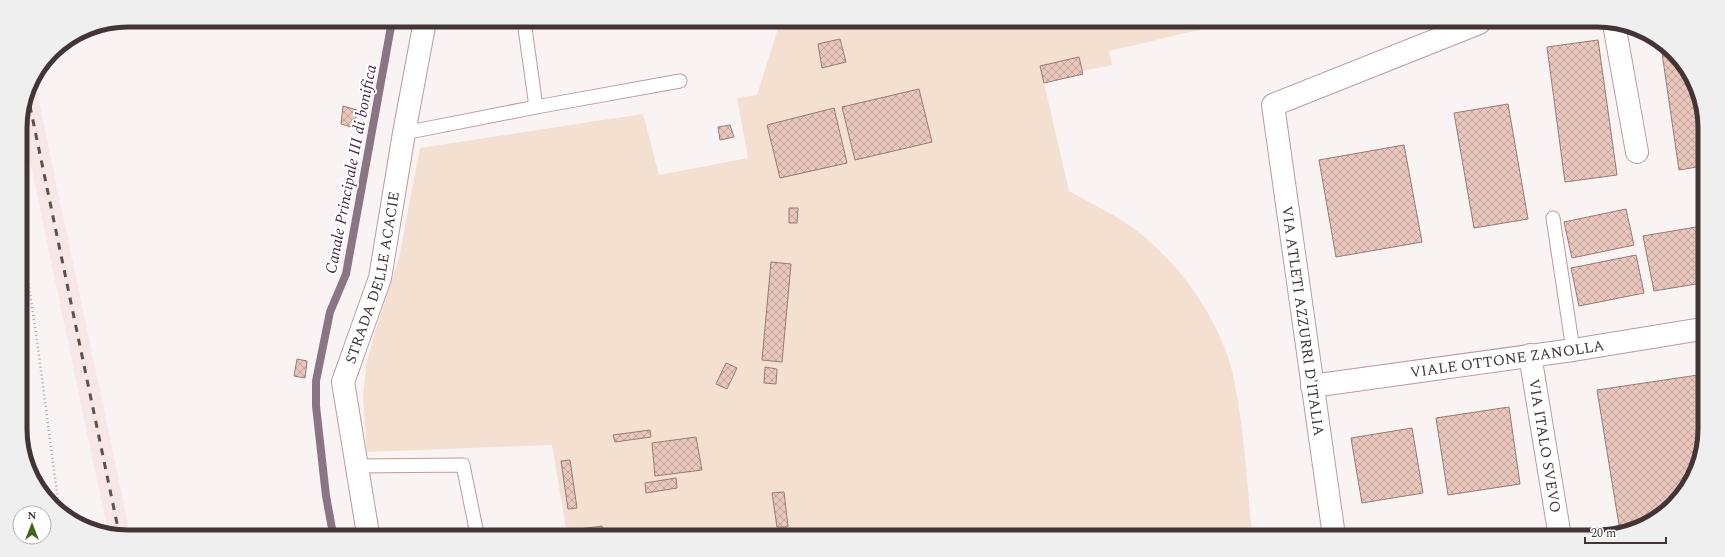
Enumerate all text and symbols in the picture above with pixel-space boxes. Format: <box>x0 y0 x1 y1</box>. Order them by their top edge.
water label: Canale Principale III di bonifica <box>319 62 383 276</box>
street label: STRADA DELLE ACACIE <box>339 190 406 367</box>
street label: VIA ATLETI AZZURRI D'ITALIA <box>1275 205 1330 438</box>
street label: VIALE OTTONE ZANOLLA <box>1409 334 1606 384</box>
street label: VIA ITALO SVEVO <box>1522 377 1567 515</box>
north arrow <box>12 505 52 545</box>
text: N <box>28 507 37 524</box>
scale bar <box>1585 519 1666 545</box>
text: 20 m <box>1591 524 1616 543</box>

